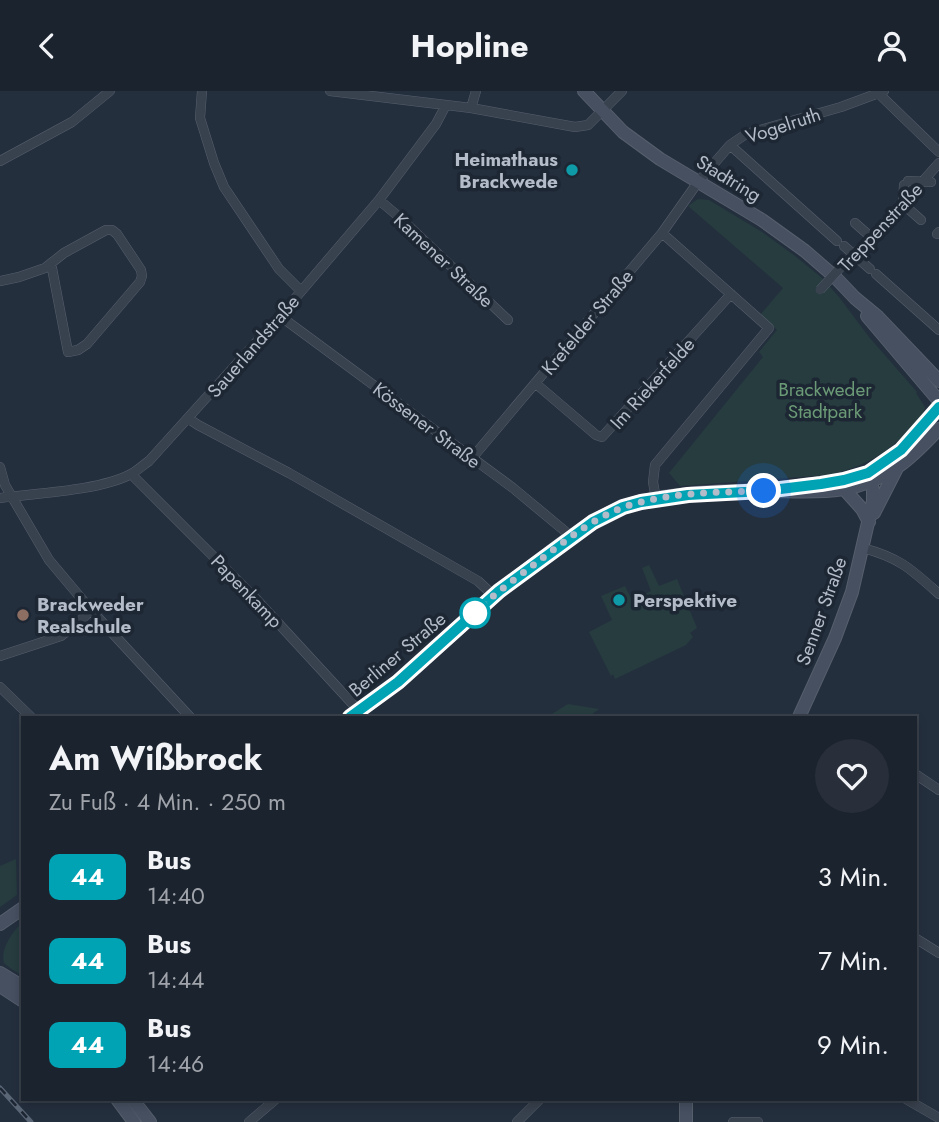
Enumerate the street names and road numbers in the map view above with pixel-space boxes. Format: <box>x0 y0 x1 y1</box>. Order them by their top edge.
street label: Vogelruth <box>742 101 824 150</box>
street label: Stadtring <box>691 148 766 208</box>
street label: Treppenstraße <box>832 177 929 278</box>
street label: Kamener Straße <box>388 207 500 314</box>
street label: Krefelder Straße <box>535 264 640 381</box>
street label: Sauerlandstraße <box>201 289 306 404</box>
street label: Im Riekerfelde <box>604 331 701 435</box>
street label: Kössener Straße <box>367 376 486 475</box>
street label: Papenkamp <box>205 549 289 634</box>
street label: Senner Straße <box>789 553 854 669</box>
street label: Berliner Straße <box>343 606 452 703</box>

